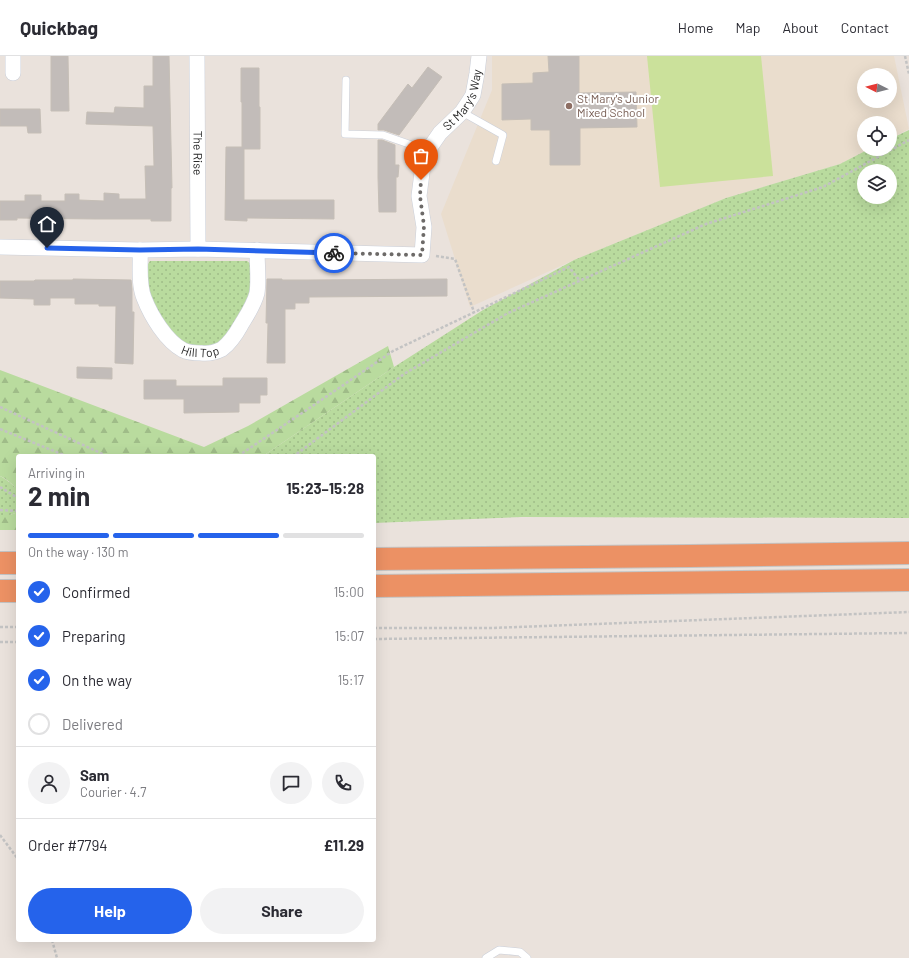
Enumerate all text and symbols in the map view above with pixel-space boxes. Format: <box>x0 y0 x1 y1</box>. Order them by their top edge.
text: Quickbag <box>20 16 98 39</box>
text: Home <box>678 19 714 36</box>
text: Map <box>736 19 760 36</box>
text: About <box>782 19 819 36</box>
text: Contact <box>841 19 889 36</box>
street label: St Mary's Way <box>439 68 483 133</box>
north arrow <box>857 68 897 108</box>
map controls <box>857 68 897 204</box>
place label: St Mary's Junior Mixed School <box>577 91 660 119</box>
marker: St Mary's Junior Mixed School <box>564 101 574 111</box>
button: locate <box>857 116 897 156</box>
street label: The Rise <box>191 131 206 175</box>
pin <box>404 139 438 180</box>
icon: bag <box>410 145 432 167</box>
button: layers <box>857 164 897 204</box>
pin <box>30 207 64 248</box>
icon: home <box>36 213 58 235</box>
courier <box>314 233 354 273</box>
icon: bike <box>323 242 345 264</box>
street label: Hill Top <box>179 342 221 359</box>
text: Arriving in <box>28 465 85 481</box>
text: 15:23–15:28 <box>286 479 364 497</box>
text: 2 min <box>28 480 90 511</box>
text: On the way · 130 m <box>28 544 129 560</box>
icon: check <box>28 581 50 603</box>
text: Confirmed <box>62 583 130 601</box>
text: 15:00 <box>334 584 364 600</box>
icon: check <box>28 625 50 647</box>
text: Preparing <box>62 627 126 645</box>
text: 15:07 <box>335 628 364 644</box>
icon: check <box>28 669 50 691</box>
text: On the way <box>62 671 132 689</box>
text: 15:17 <box>338 672 364 688</box>
text: Delivered <box>62 715 123 733</box>
button: person <box>28 762 70 804</box>
button: chat <box>270 762 312 804</box>
button: phone <box>322 762 364 804</box>
text: Sam <box>80 766 109 784</box>
text: Courier · 4.7 <box>80 784 147 800</box>
text: Order #7794 <box>28 836 108 854</box>
text: £11.29 <box>324 836 364 854</box>
button: Help <box>28 888 192 934</box>
button: Share <box>200 888 364 934</box>

